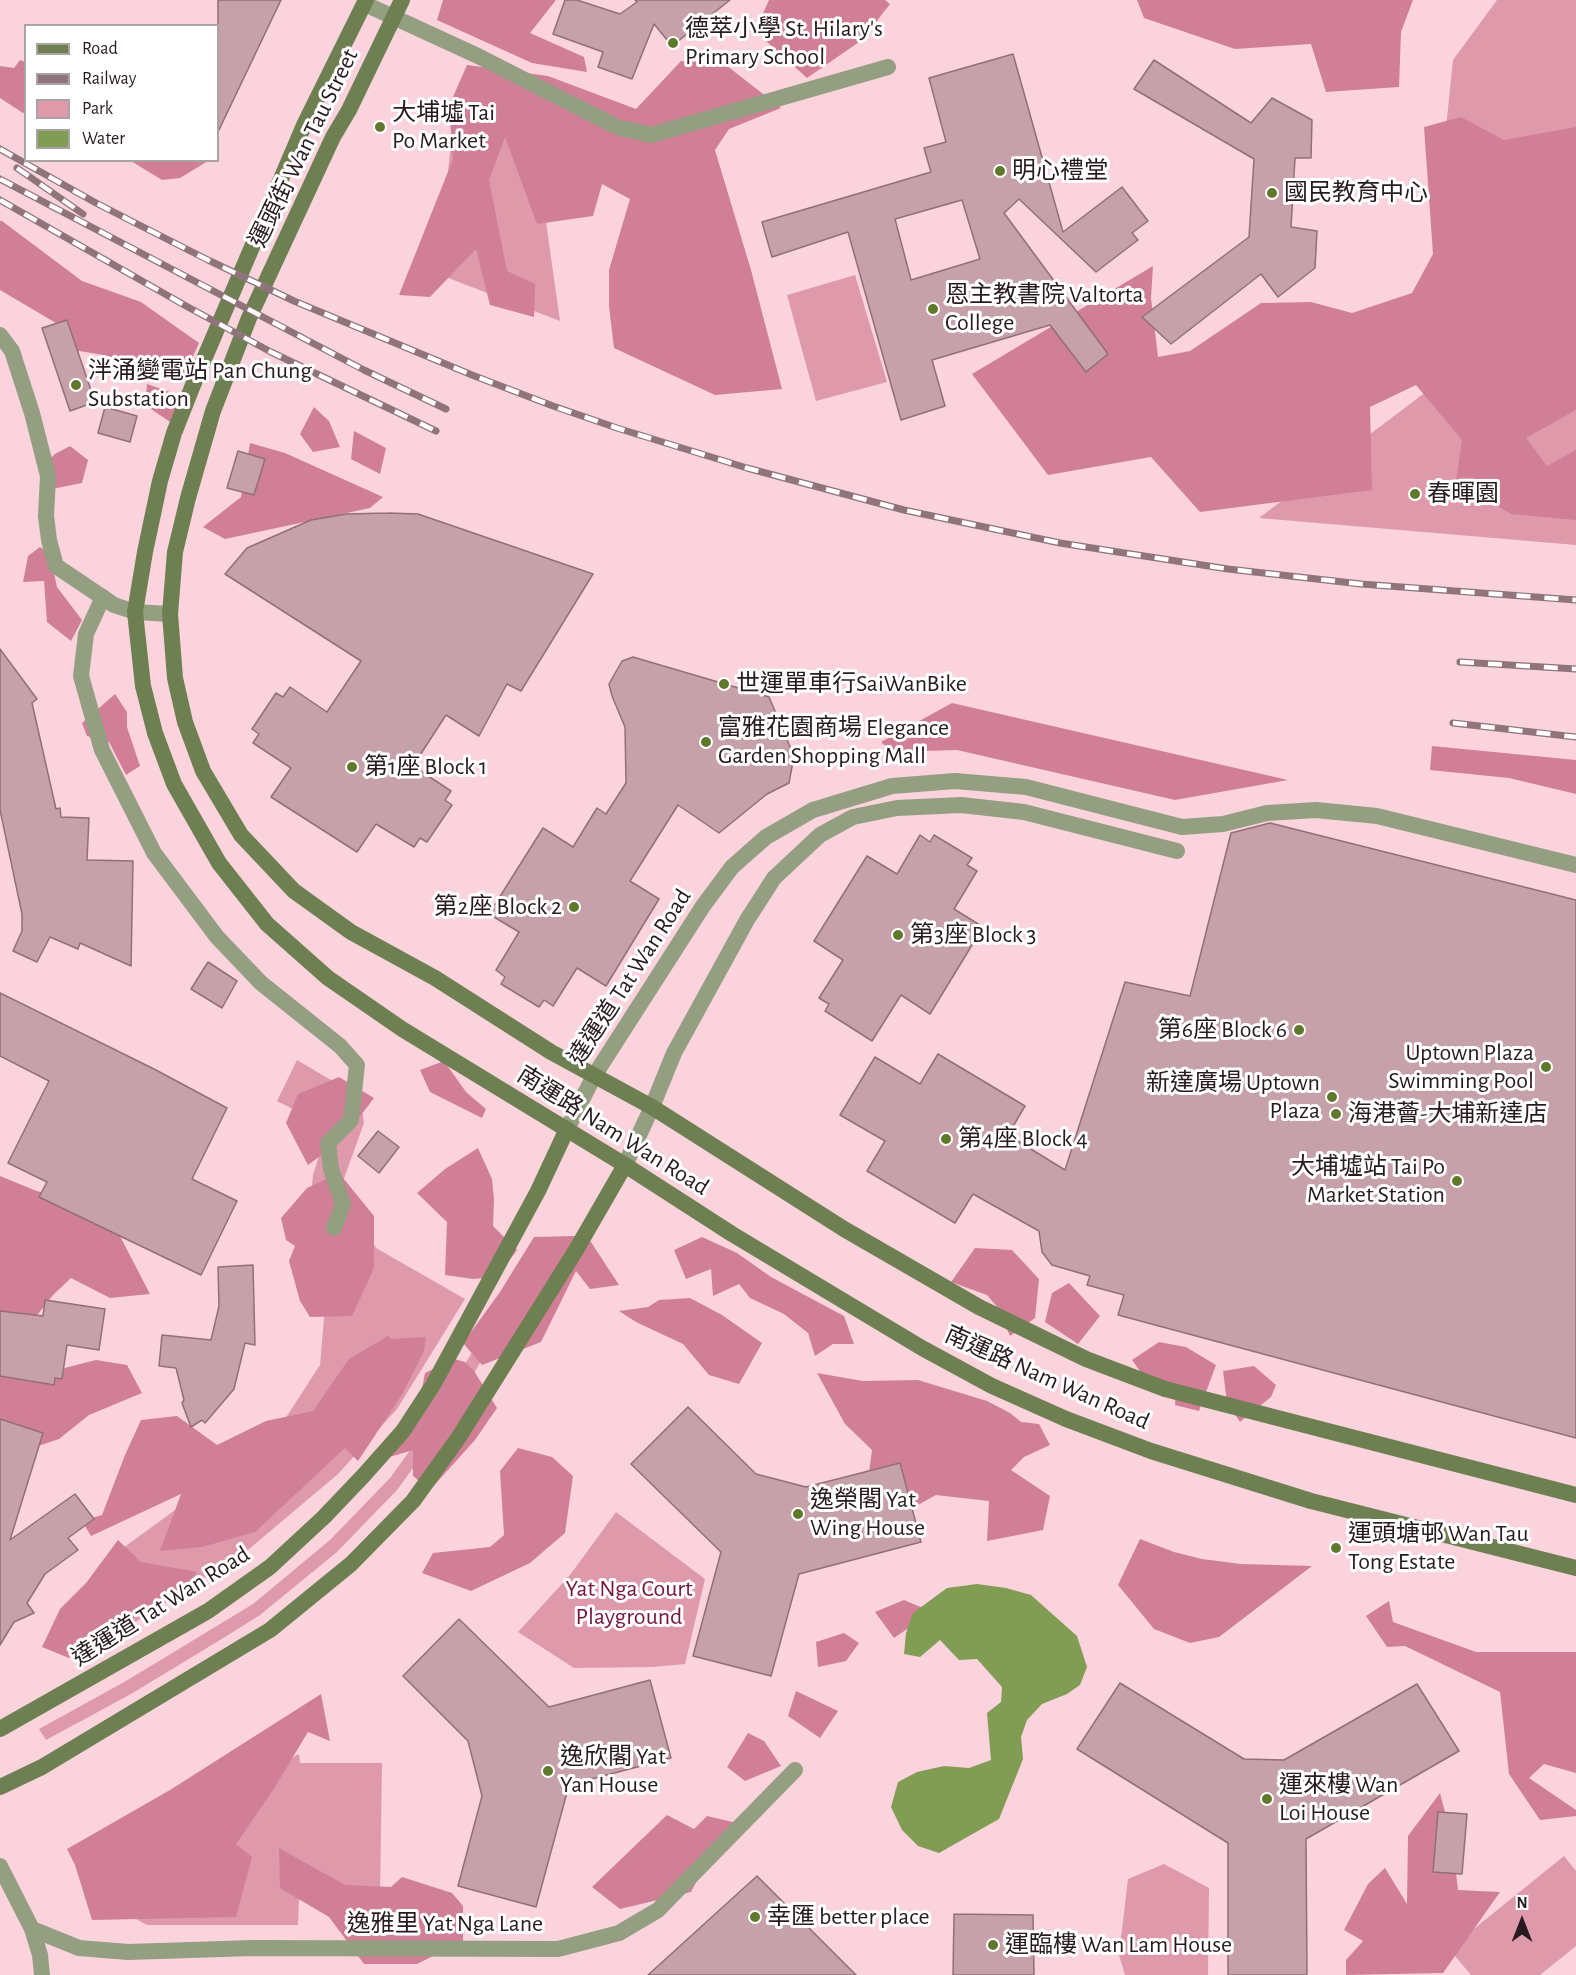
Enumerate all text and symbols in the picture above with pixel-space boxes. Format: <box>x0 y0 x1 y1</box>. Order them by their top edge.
place label: 德萃小學 St. Hilary's Primary School <box>685 15 883 71</box>
legend <box>24 24 219 162</box>
marker: 德萃小學 St. Hilary's Primary School <box>666 36 680 50</box>
text: Road <box>82 40 118 58</box>
street label: 運頭街 Wan Tau Street <box>243 44 365 252</box>
text: Railway <box>82 70 136 88</box>
place label: 大埔墟 Tai Po Market <box>392 99 495 155</box>
text: Park <box>82 100 113 118</box>
marker: 大埔墟 Tai Po Market <box>373 120 387 134</box>
text: Water <box>82 130 125 148</box>
place label: 明心禮堂 <box>1012 157 1108 185</box>
marker: 明心禮堂 <box>993 164 1007 178</box>
place label: 國民教育中心 <box>1284 179 1428 207</box>
marker: 國民教育中心 <box>1265 186 1279 200</box>
place label: 恩主教書院 Valtorta College <box>945 281 1144 337</box>
marker: 恩主教書院 Valtorta College <box>926 302 940 316</box>
place label: 泮涌變電站 Pan Chung Substation <box>88 357 312 413</box>
marker: 泮涌變電站 Pan Chung Substation <box>69 378 83 392</box>
place label: 春暉園 <box>1427 480 1499 508</box>
marker: 春暉園 <box>1408 487 1422 501</box>
place label: 世運單車行SaiWanBike <box>736 670 967 698</box>
marker: 世運單車行SaiWanBike <box>717 677 731 691</box>
place label: 富雅花園商場 Elegance Garden Shopping Mall <box>718 714 949 770</box>
marker: 富雅花園商場 Elegance Garden Shopping Mall <box>699 735 713 749</box>
place label: 第1座 Block 1 <box>364 753 487 781</box>
marker: 第1座 Block 1 <box>345 760 359 774</box>
street label: 達運道 Tat Wan Road <box>562 884 698 1070</box>
place label: 第2座 Block 2 <box>433 893 562 921</box>
marker: 第2座 Block 2 <box>567 900 581 914</box>
place label: 第3座 Block 3 <box>910 921 1036 949</box>
marker: 第3座 Block 3 <box>891 928 905 942</box>
place label: 第6座 Block 6 <box>1158 1016 1287 1044</box>
marker: 第6座 Block 6 <box>1292 1023 1306 1037</box>
place label: Uptown Plaza Swimming Pool <box>1388 1039 1534 1095</box>
street label: 南運路 Nam Wan Road <box>512 1060 714 1202</box>
marker: Uptown Plaza Swimming Pool <box>1539 1060 1553 1074</box>
place label: 新達廣場 Uptown Plaza <box>1146 1069 1320 1125</box>
marker: 新達廣場 Uptown Plaza <box>1325 1090 1339 1104</box>
place label: 海港薈-大埔新達店 <box>1348 1100 1547 1128</box>
marker: 海港薈-大埔新達店 <box>1329 1107 1343 1121</box>
place label: 第4座 Block 4 <box>958 1125 1088 1153</box>
marker: 第4座 Block 4 <box>939 1132 953 1146</box>
place label: 大埔墟站 Tai Po Market Station <box>1291 1153 1445 1209</box>
marker: 大埔墟站 Tai Po Market Station <box>1450 1174 1464 1188</box>
street label: 南運路 Nam Wan Road <box>940 1320 1154 1436</box>
place label: 逸榮閣 Yat Wing House <box>810 1486 925 1542</box>
marker: 逸榮閣 Yat Wing House <box>791 1507 805 1521</box>
place label: 運頭塘邨 Wan Tau Tong Estate <box>1348 1520 1529 1576</box>
street label: 達運道 Tat Wan Road <box>67 1540 255 1672</box>
marker: 運頭塘邨 Wan Tau Tong Estate <box>1329 1541 1343 1555</box>
park label: Yat Nga Court Playground <box>565 1575 693 1631</box>
place label: 逸欣閣 Yat Yan House <box>560 1743 666 1799</box>
marker: 逸欣閣 Yat Yan House <box>541 1764 555 1778</box>
place label: 運來樓 Wan Loi House <box>1279 1771 1398 1827</box>
marker: 運來樓 Wan Loi House <box>1260 1792 1274 1806</box>
north arrow <box>1492 1891 1552 1951</box>
text: N <box>1516 1895 1528 1911</box>
place label: 幸匯 better place <box>767 1903 930 1931</box>
street label: 逸雅里 Yat Nga Lane <box>347 1910 543 1938</box>
marker: 幸匯 better place <box>748 1910 762 1924</box>
place label: 運臨樓 Wan Lam House <box>1005 1931 1232 1959</box>
marker: 運臨樓 Wan Lam House <box>986 1938 1000 1952</box>

